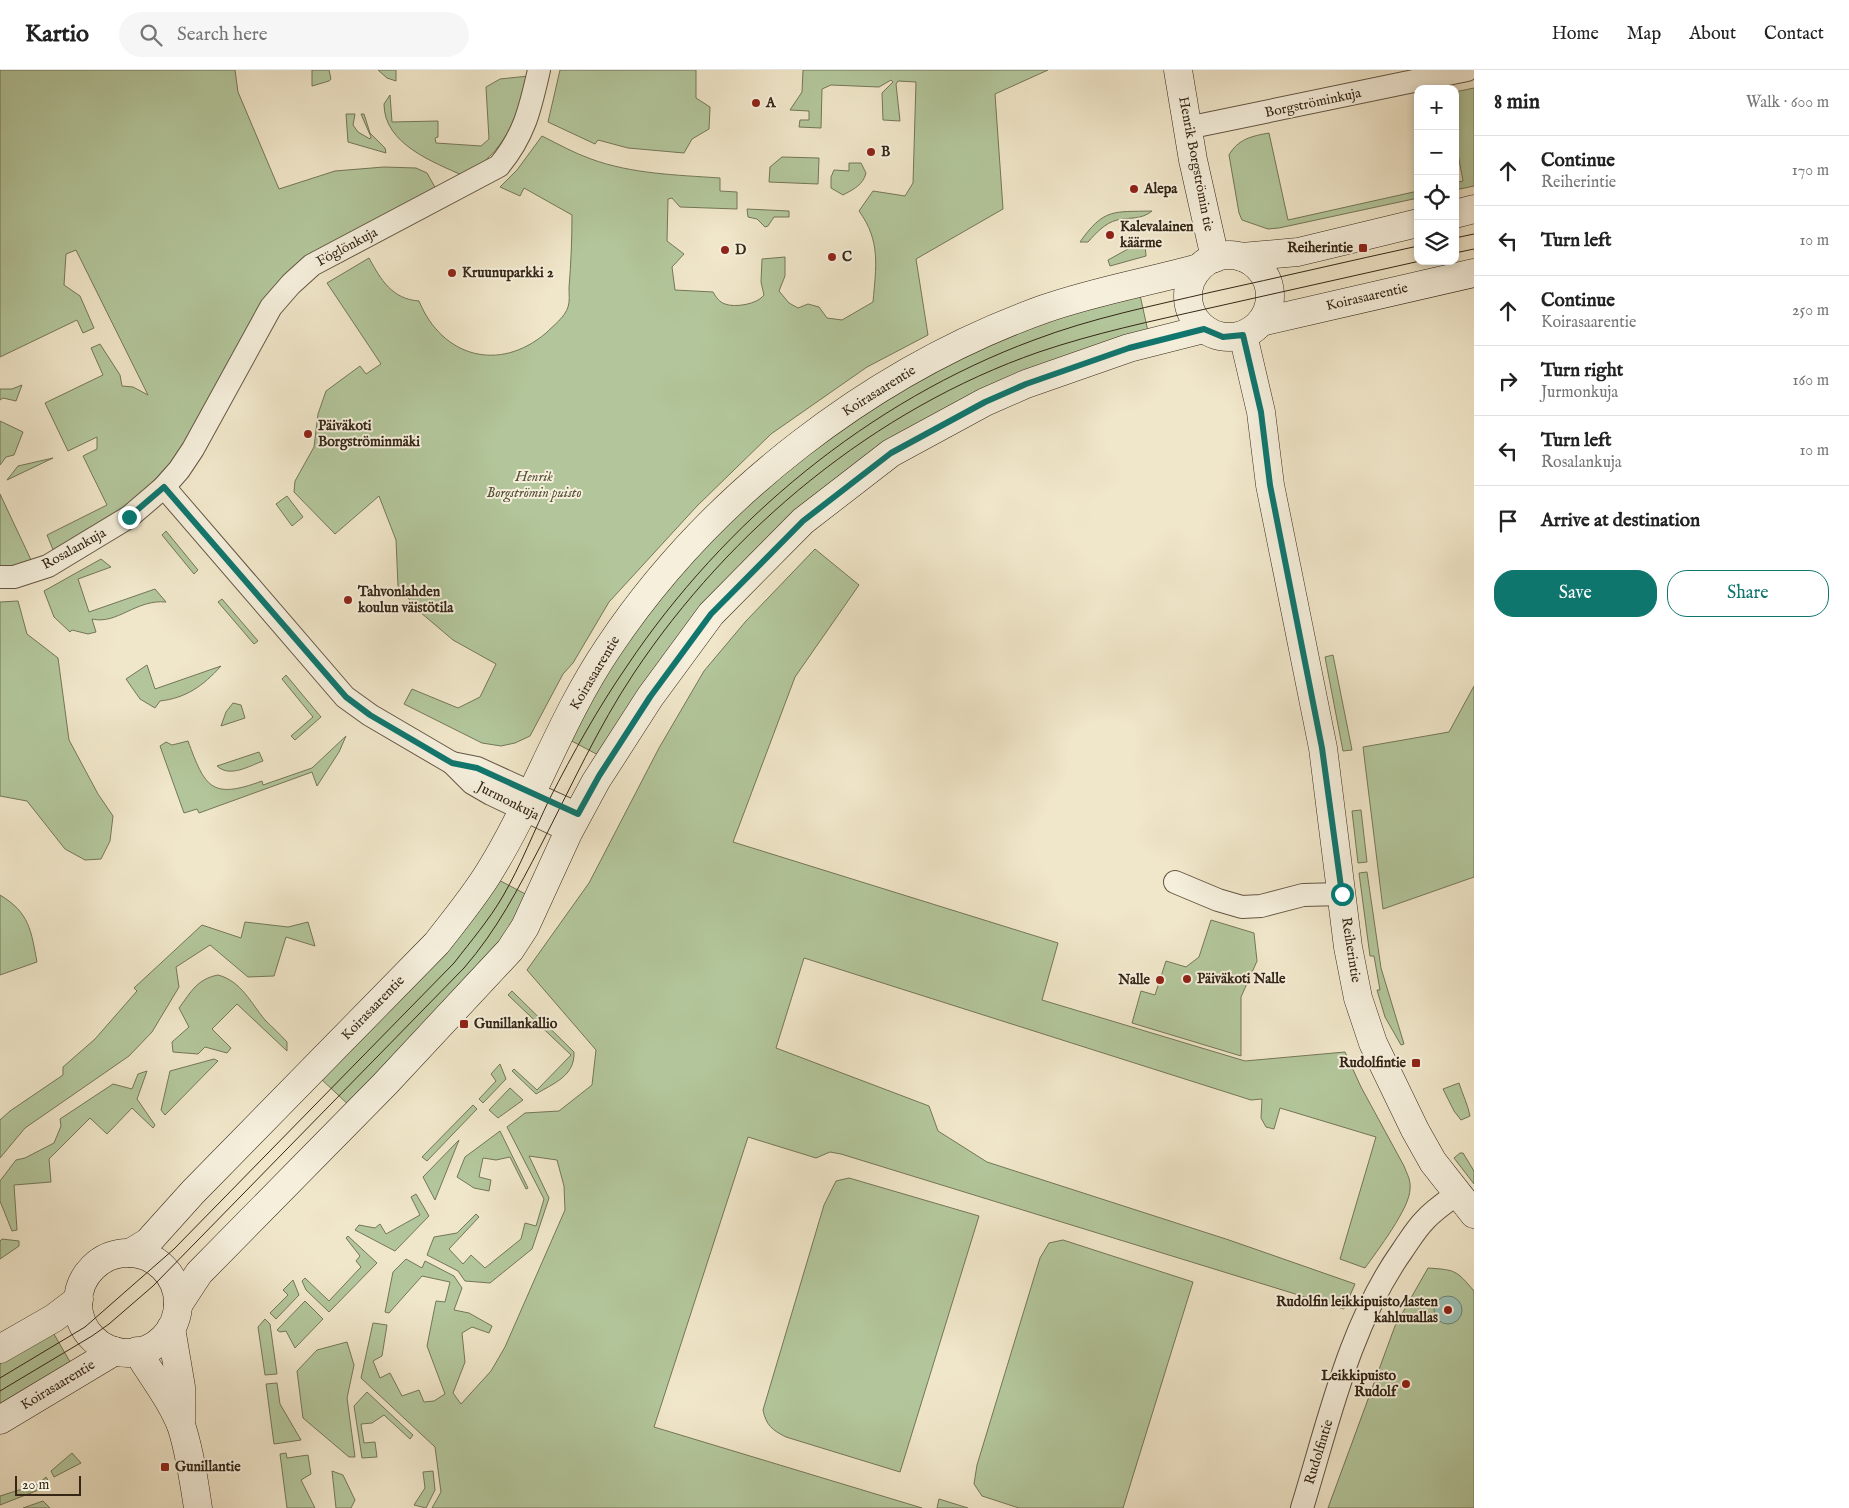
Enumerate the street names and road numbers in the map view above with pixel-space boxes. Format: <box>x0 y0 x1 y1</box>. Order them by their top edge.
street label: Borgströminkuja <box>1263 84 1364 122</box>
street label: Henrik Borgströmin tie <box>1174 95 1218 234</box>
street label: Föglönkuja <box>313 223 382 271</box>
street label: Koirasaarentie <box>1324 279 1410 315</box>
street label: Koirasaarentie <box>839 361 920 421</box>
street label: Rosalankuja <box>39 524 110 574</box>
street label: Koirasaarentie <box>566 632 624 713</box>
street label: Jurmonkuja <box>472 777 543 825</box>
street label: Reiherintie <box>1337 916 1365 984</box>
street label: Koirasaarentie <box>338 971 409 1044</box>
street label: Koirasaarentie <box>18 1356 99 1414</box>
street label: Rudolfintie <box>1301 1417 1338 1487</box>

